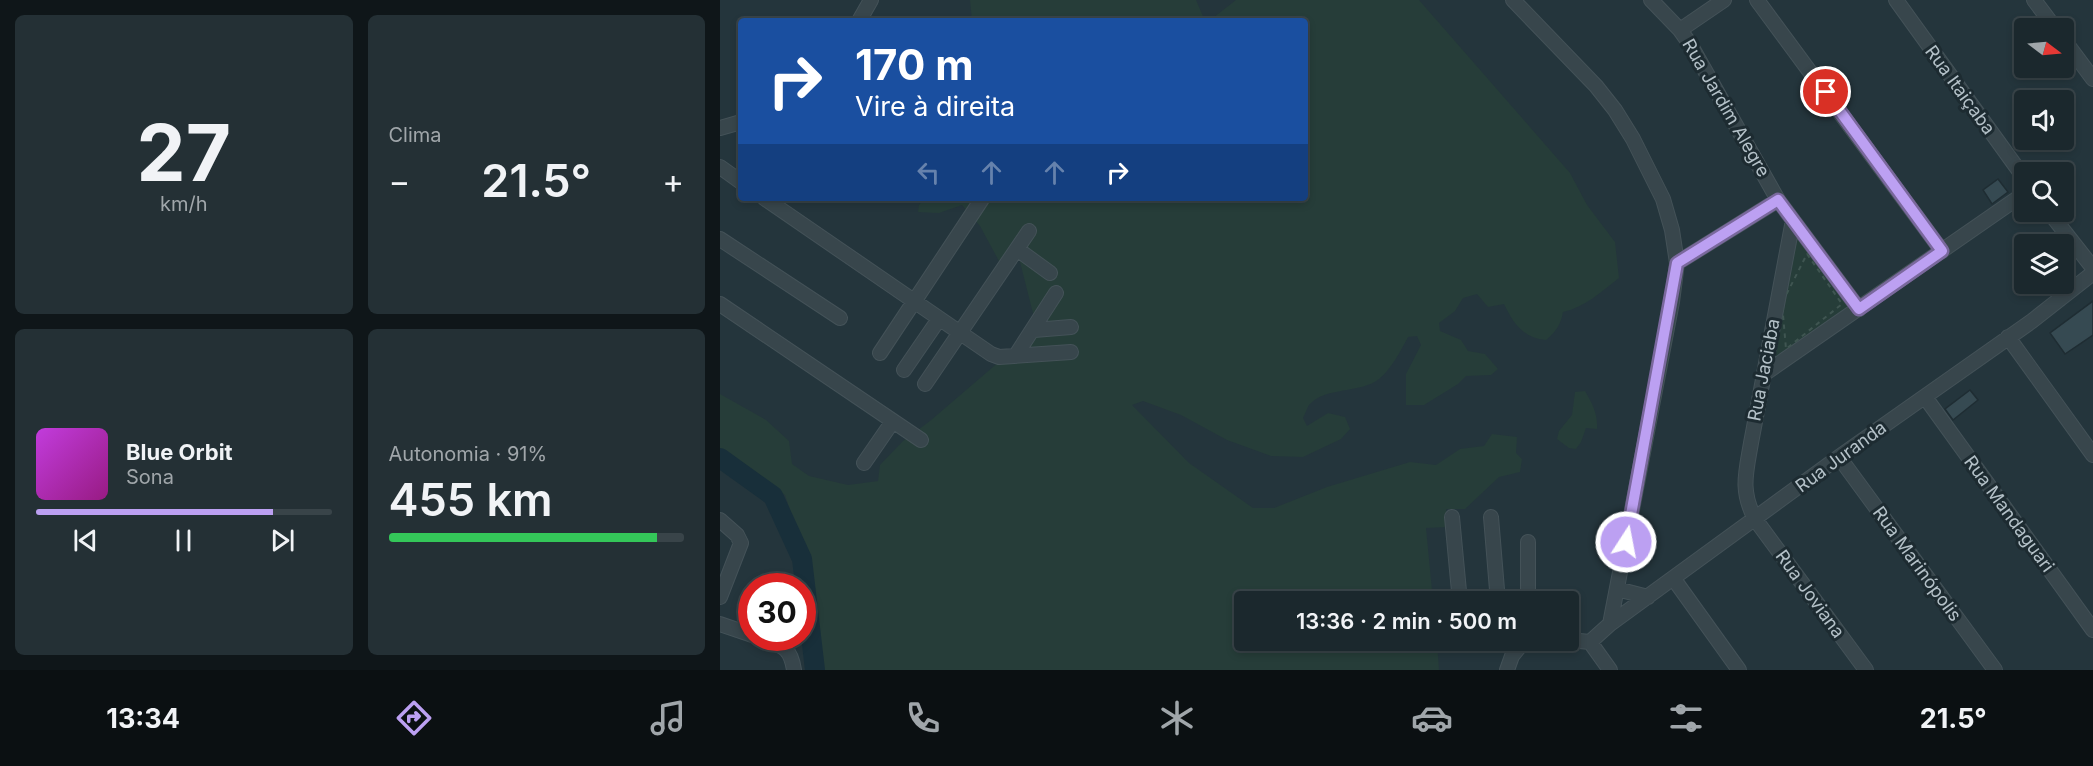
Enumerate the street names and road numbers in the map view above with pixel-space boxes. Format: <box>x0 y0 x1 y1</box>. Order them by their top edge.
street label: Rua Jardim Alegre <box>1678 35 1774 180</box>
street label: Rua Itaiçaba <box>1921 41 2000 138</box>
street label: Rua Jaciaba <box>1743 317 1784 423</box>
street label: Rua Juranda <box>1791 417 1890 497</box>
street label: Rua Mandaguari <box>1960 451 2059 576</box>
street label: Rua Marinópolis <box>1869 502 1966 625</box>
street label: Rua Joviana <box>1772 546 1849 642</box>

